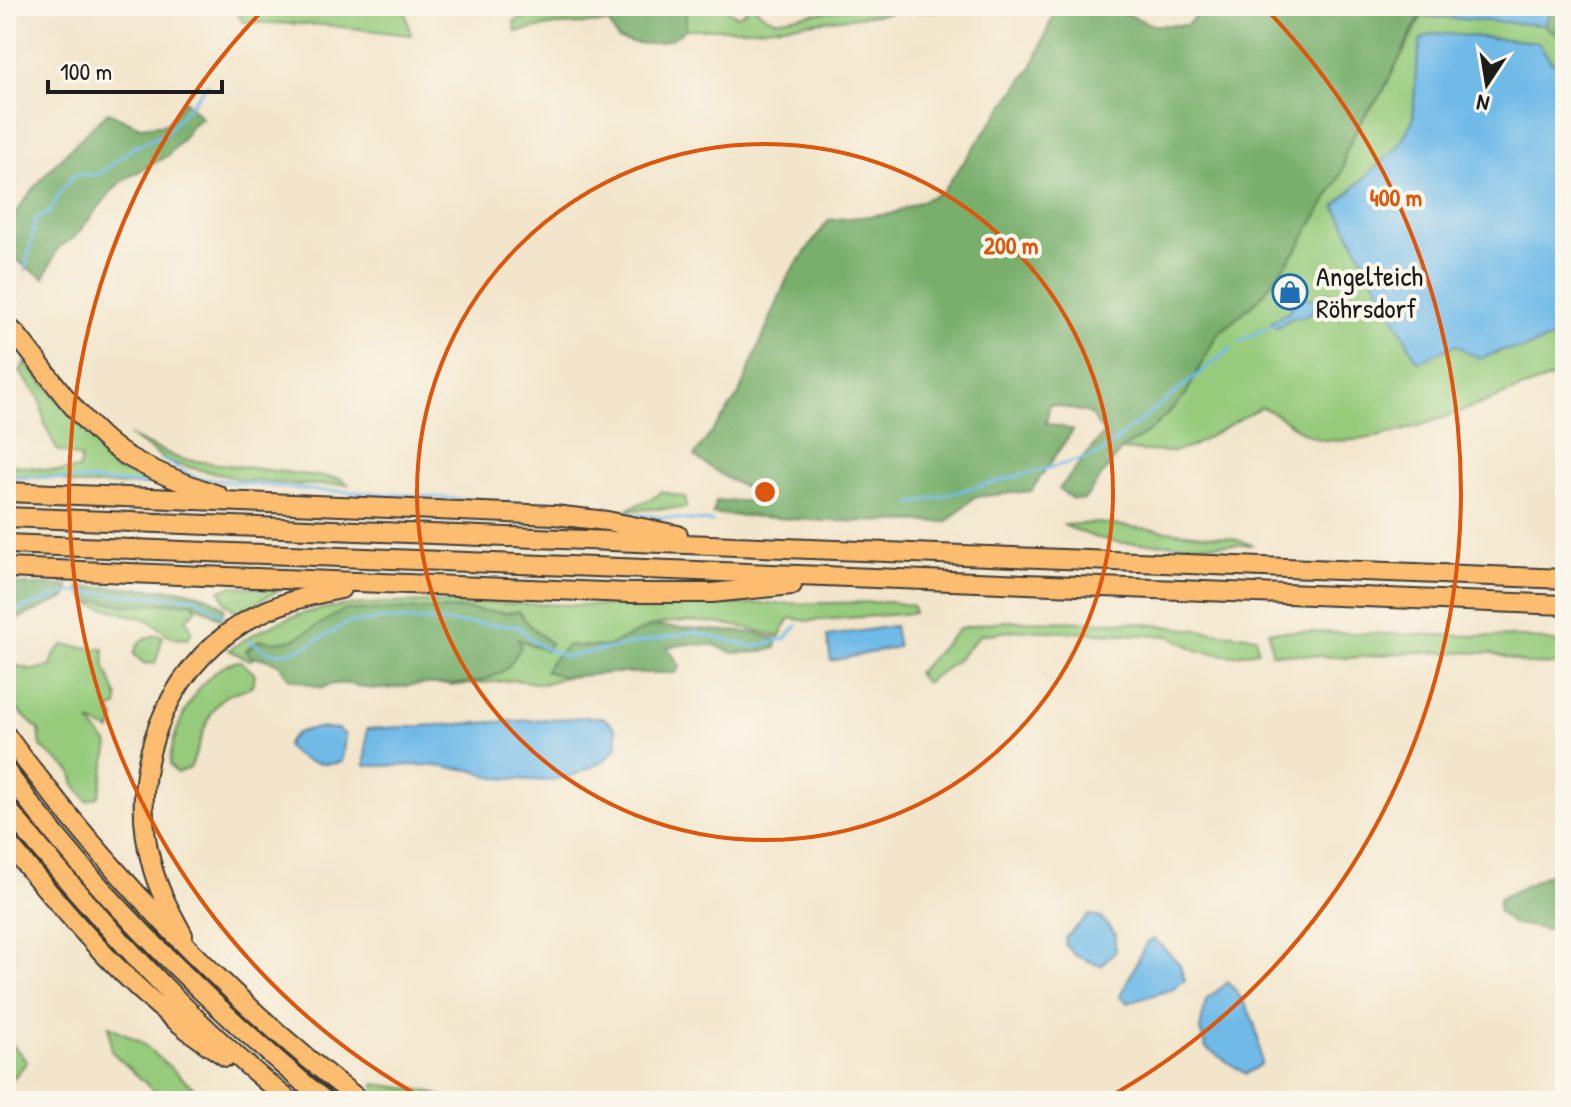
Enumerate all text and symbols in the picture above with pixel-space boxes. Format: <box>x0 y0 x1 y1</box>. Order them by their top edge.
scale bar <box>48 44 222 94</box>
north arrow <box>1447 44 1527 124</box>
text: 100 m <box>60 55 112 87</box>
text: N <box>1474 88 1492 119</box>
text: 400 m <box>1370 181 1422 213</box>
text: 200 m <box>984 229 1038 261</box>
place label: Angelteich Röhrsdorf <box>1316 257 1423 327</box>
shop icon: Angelteich Röhrsdorf <box>1271 273 1309 311</box>
centre of rings <box>751 478 779 506</box>

